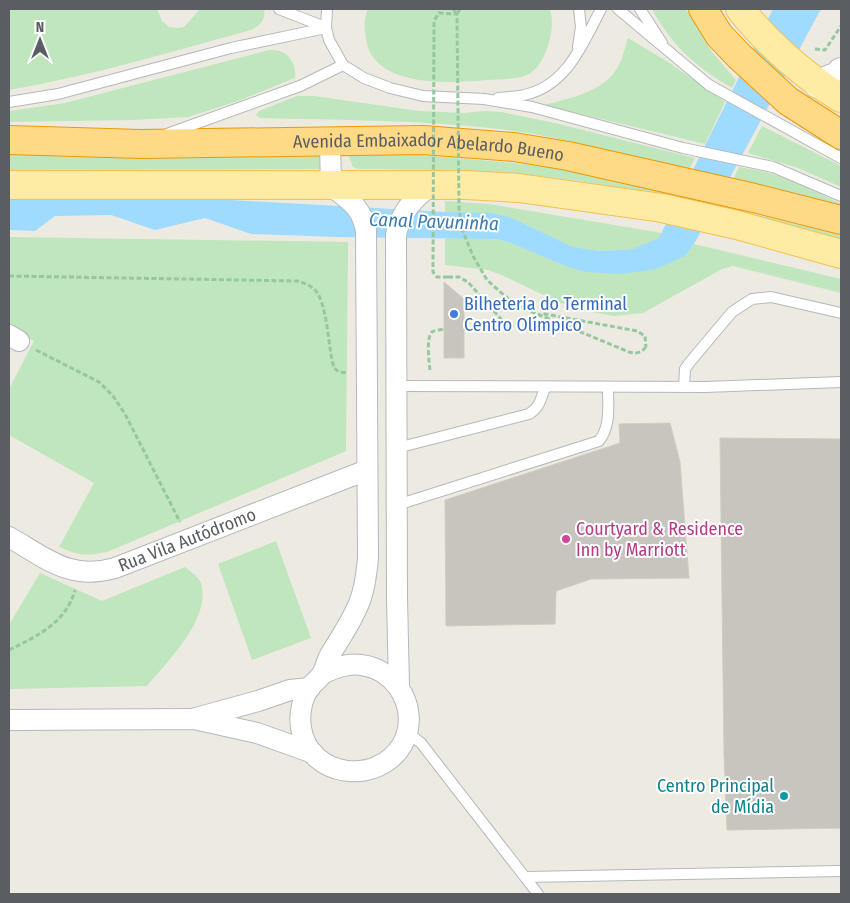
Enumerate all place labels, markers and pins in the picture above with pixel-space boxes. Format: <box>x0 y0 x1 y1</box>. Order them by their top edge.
place label: Bilheteria do Terminal Centro Olímpico <box>464 293 627 336</box>
marker: Bilheteria do Terminal Centro Olímpico <box>448 308 460 320</box>
place label: Courtyard & Residence Inn by Marriott <box>576 518 743 561</box>
marker: Courtyard & Residence Inn by Marriott <box>560 533 572 545</box>
place label: Centro Principal de Mídia <box>657 775 774 818</box>
marker: Centro Principal de Mídia <box>778 790 790 802</box>

